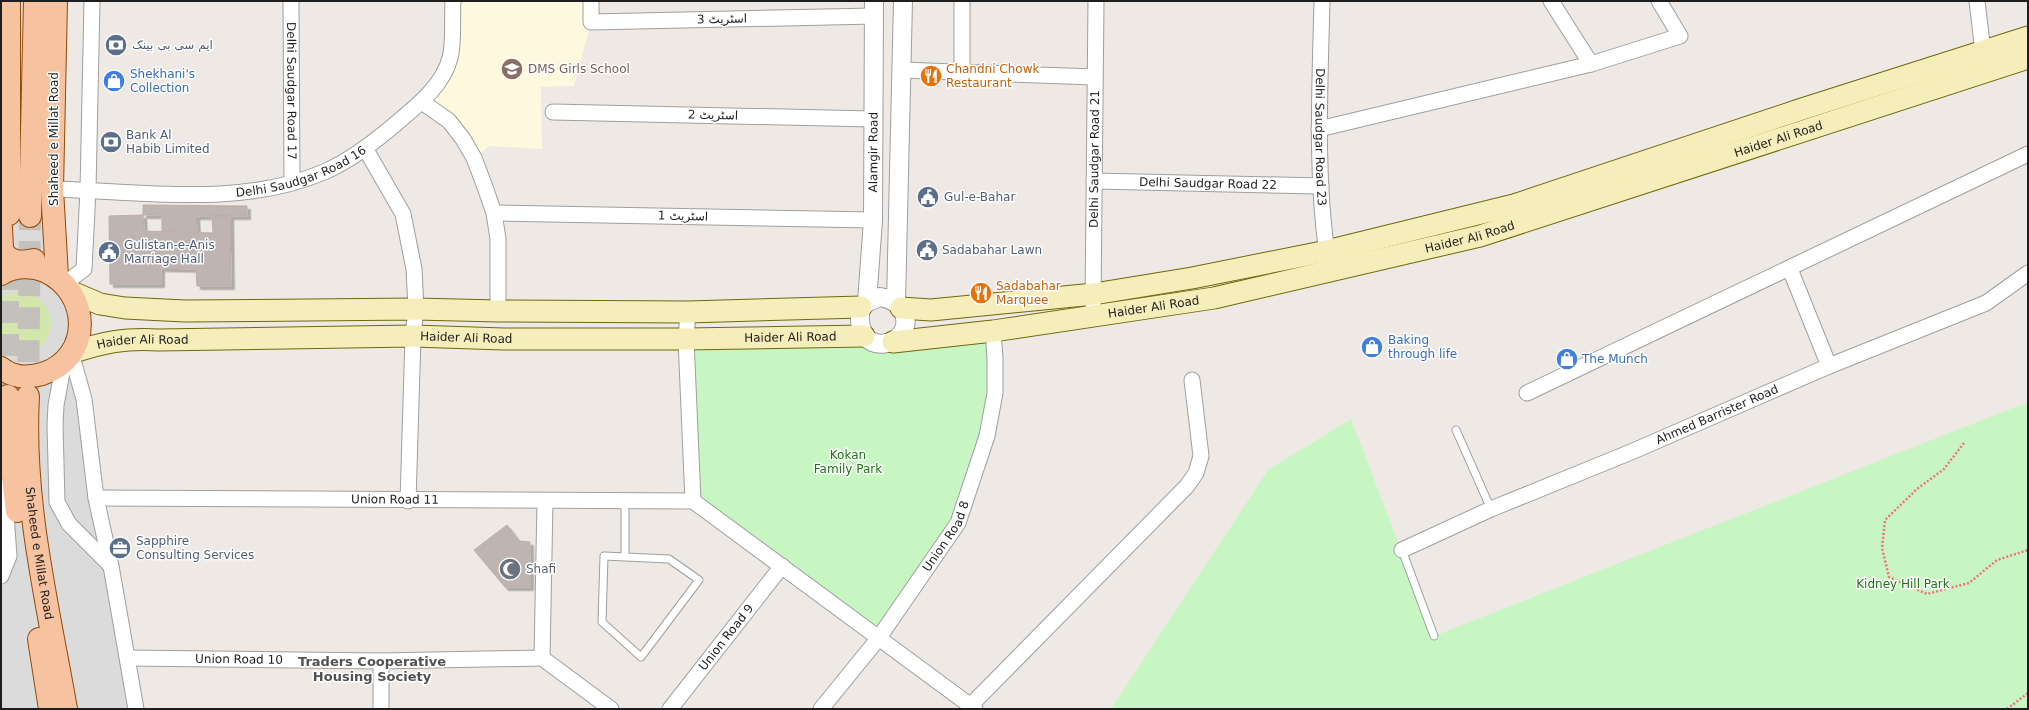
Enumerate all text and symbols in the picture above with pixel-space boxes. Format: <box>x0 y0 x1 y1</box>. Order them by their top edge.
street label: اسٹریٹ 3 <box>697 12 747 27</box>
street label: Delhi Saudgar Road 17 <box>284 22 299 160</box>
bank icon: ایم سی بی بینک <box>103 32 129 58</box>
place label: ایم سی بی بینک <box>132 38 213 52</box>
school or university icon: DMS Girls School <box>499 56 525 82</box>
place label: DMS Girls School <box>528 62 630 76</box>
place label: Chandni Chowk Restaurant <box>946 62 1039 90</box>
restaurant icon: Chandni Chowk Restaurant <box>918 63 944 89</box>
place label: Shekhani's Collection <box>130 67 195 95</box>
shop icon: Shekhani's Collection <box>101 68 127 94</box>
street label: Delhi Saudgar Road 23 <box>1312 68 1329 206</box>
street label: Shaheed e Millat Road <box>47 72 61 206</box>
street label: Delhi Saudgar Road 21 <box>1087 90 1102 228</box>
street label: اسٹریٹ 2 <box>688 108 738 123</box>
street label: Alamgir Road <box>866 112 880 193</box>
street label: Haider Ali Road <box>1732 118 1825 160</box>
place label: Bank Al Habib Limited <box>126 128 210 156</box>
bank icon: Bank Al Habib Limited <box>98 129 124 155</box>
street label: Delhi Saudgar Road 16 <box>235 143 369 200</box>
street label: Delhi Saudgar Road 22 <box>1139 175 1277 192</box>
public building icon: Gul-e-Bahar <box>915 184 941 210</box>
place label: Gul-e-Bahar <box>944 190 1015 204</box>
street label: اسٹریٹ 1 <box>658 209 708 224</box>
street label: Haider Ali Road <box>1424 218 1516 256</box>
public building icon: Sadabahar Lawn <box>914 237 940 263</box>
place label: Gulistan-e-Anis Marriage Hall <box>124 238 215 266</box>
public building icon: Gulistan-e-Anis Marriage Hall <box>96 239 122 265</box>
place label: Sadabahar Lawn <box>942 243 1042 257</box>
place label: Sadabahar Marquee <box>996 279 1061 307</box>
restaurant icon: Sadabahar Marquee <box>968 280 994 306</box>
street label: Haider Ali Road <box>1107 293 1200 321</box>
street label: Haider Ali Road <box>420 329 512 346</box>
street label: Haider Ali Road <box>744 329 837 345</box>
street label: Haider Ali Road <box>95 332 189 352</box>
place label: Baking through life <box>1388 333 1457 361</box>
shop icon: Baking through life <box>1359 334 1385 360</box>
shop icon: The Munch <box>1554 346 1580 372</box>
place label: The Munch <box>1581 352 1648 366</box>
street label: Ahmed Barrister Road <box>1654 382 1781 447</box>
park label: Kokan Family Park <box>814 448 882 476</box>
street label: Shaheed e Millat Road <box>23 486 56 621</box>
street label: Union Road 11 <box>351 492 439 507</box>
street label: Union Road 8 <box>920 499 972 574</box>
place label: Sapphire Consulting Services <box>136 534 254 562</box>
office icon: Sapphire Consulting Services <box>107 535 133 561</box>
mosque icon: Shafi <box>497 556 523 582</box>
place label: Shafi <box>526 562 556 576</box>
park label: Kidney Hill Park <box>1856 577 1950 591</box>
street label: Union Road 9 <box>696 601 756 673</box>
street label: Union Road 10 <box>195 652 283 667</box>
district label: Traders Cooperative Housing Society <box>298 654 446 684</box>

